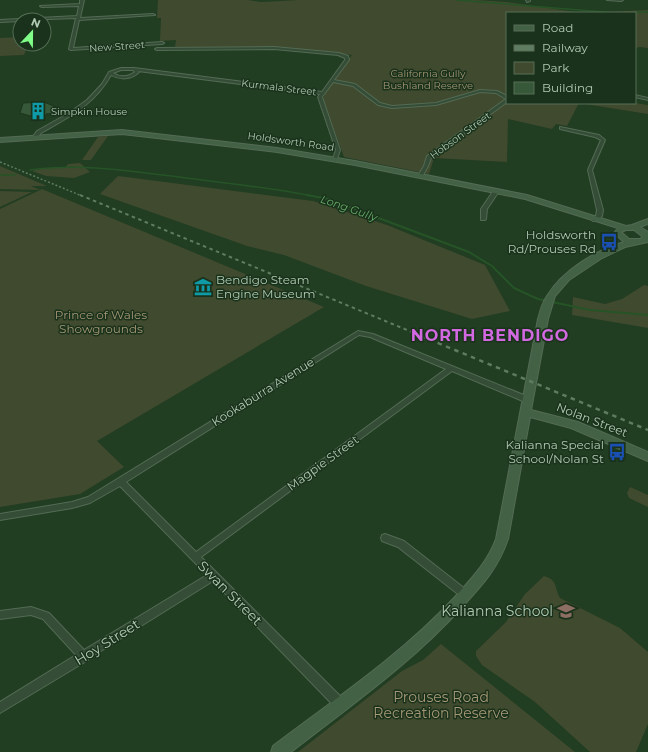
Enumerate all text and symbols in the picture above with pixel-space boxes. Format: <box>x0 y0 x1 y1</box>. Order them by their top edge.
north arrow <box>12 12 52 52</box>
legend <box>506 12 636 104</box>
text: N <box>29 15 42 31</box>
text: Road <box>542 20 573 35</box>
street label: New Street <box>89 38 145 55</box>
text: Railway <box>542 40 588 55</box>
text: Park <box>542 60 570 75</box>
park label: California Gully Bushland Reserve <box>383 67 473 92</box>
street label: Kurmala Street <box>241 76 317 99</box>
text: Building <box>542 80 593 95</box>
building icon: Simpkin House <box>28 101 48 121</box>
place label: Simpkin House <box>51 105 127 118</box>
street label: Hobson Street <box>427 109 493 162</box>
street label: Holdsworth Road <box>247 129 335 154</box>
water label: Long Gully <box>319 192 380 225</box>
place label: Holdsworth Rd/Prouses Rd <box>508 227 596 256</box>
bus stop icon: Holdsworth Rd/Prouses Rd <box>599 232 619 252</box>
place label: Bendigo Steam Engine Museum <box>216 272 316 301</box>
museum icon: Bendigo Steam Engine Museum <box>193 277 213 297</box>
park label: Prince of Wales Showgrounds <box>55 307 147 336</box>
district label: NORTH BENDIGO <box>411 326 569 345</box>
street label: Kookaburra Avenue <box>209 354 317 429</box>
street label: Nolan Street <box>554 399 630 440</box>
street label: Magpie Street <box>284 432 362 494</box>
place label: Kalianna Special School/Nolan St <box>506 437 604 466</box>
bus stop icon: Kalianna Special School/Nolan St <box>607 442 627 462</box>
street label: Swan Street <box>194 557 266 629</box>
school or university icon: Kalianna School <box>556 601 576 621</box>
place label: Kalianna School <box>441 602 553 620</box>
street label: Hoy Street <box>71 615 143 669</box>
park label: Prouses Road Recreation Reserve <box>373 688 509 722</box>

